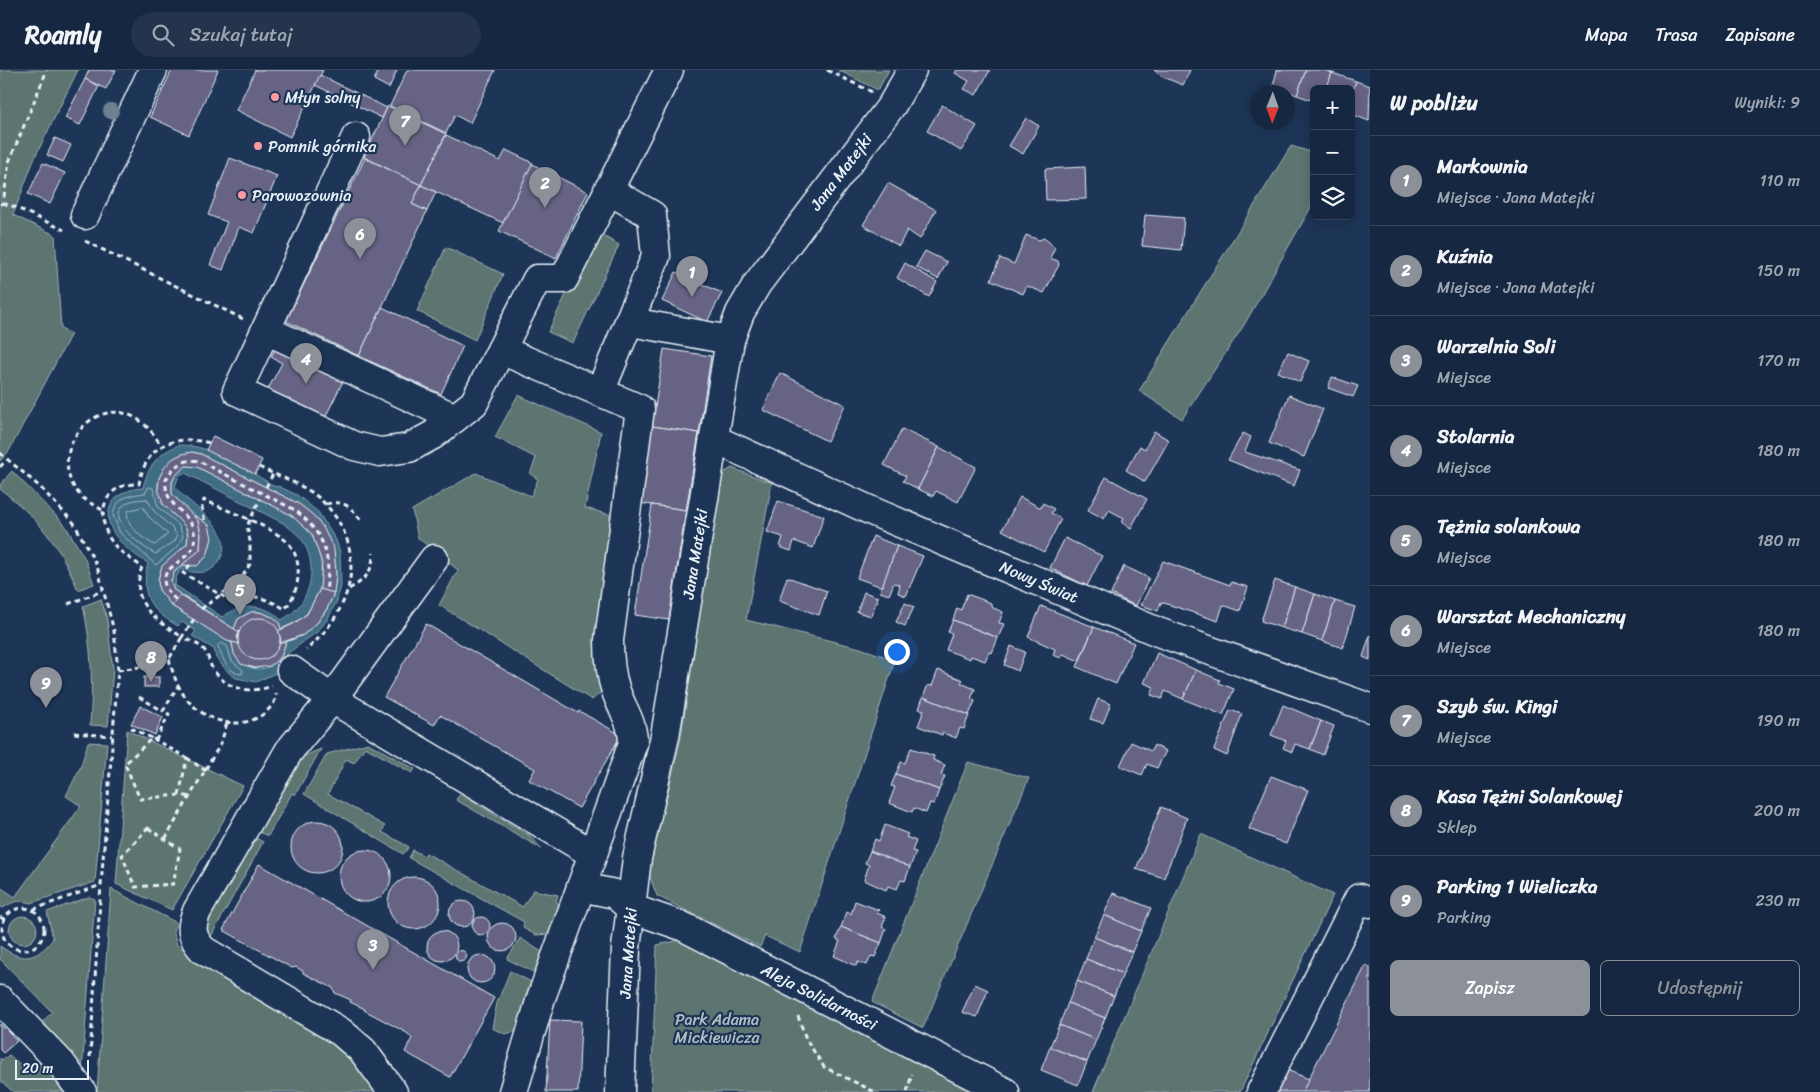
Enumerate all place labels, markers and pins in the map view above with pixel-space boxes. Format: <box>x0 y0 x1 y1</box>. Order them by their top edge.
place label: Młyn solny <box>285 83 361 112</box>
marker: Młyn solny <box>269 91 281 103</box>
pin: 7 <box>389 105 421 146</box>
place label: Pomnik górnika <box>268 132 377 161</box>
marker: Pomnik górnika <box>252 140 264 152</box>
pin: 2 <box>529 167 561 208</box>
place label: Parowozownia <box>252 181 351 210</box>
marker: Parowozownia <box>236 189 248 201</box>
pin: 6 <box>344 218 376 259</box>
pin: 1 <box>676 256 708 297</box>
pin: 4 <box>290 343 322 384</box>
pin: 5 <box>224 574 256 615</box>
pin: 8 <box>135 641 167 682</box>
pin: 9 <box>30 667 62 708</box>
pin: 3 <box>357 929 389 970</box>

